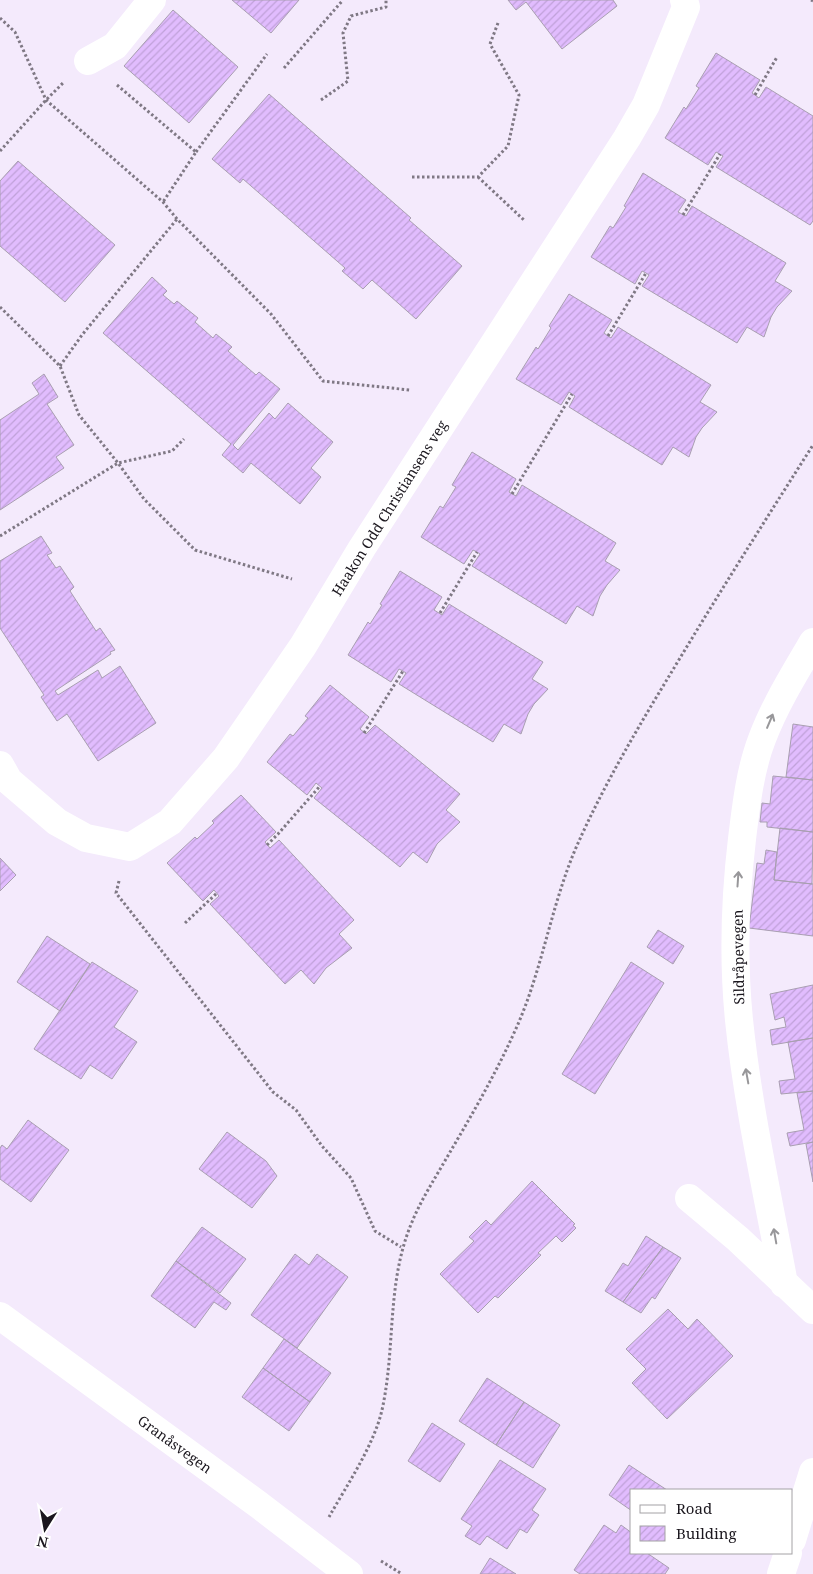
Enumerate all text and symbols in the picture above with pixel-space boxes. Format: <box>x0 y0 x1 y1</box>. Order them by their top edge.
street label: Haakon Odd Christiansens veg <box>327 416 451 599</box>
one-way arrow <box>766 713 775 729</box>
one-way arrow <box>733 871 743 887</box>
street label: Sildråpevegen <box>728 909 748 1005</box>
one-way arrow <box>741 1068 751 1084</box>
one-way arrow <box>770 1228 780 1244</box>
street label: Granåsvegen <box>134 1411 216 1477</box>
legend <box>630 1489 793 1554</box>
text: Road <box>676 1498 712 1518</box>
north arrow <box>20 1504 70 1554</box>
text: Building <box>676 1523 737 1543</box>
text: N <box>35 1532 50 1553</box>

